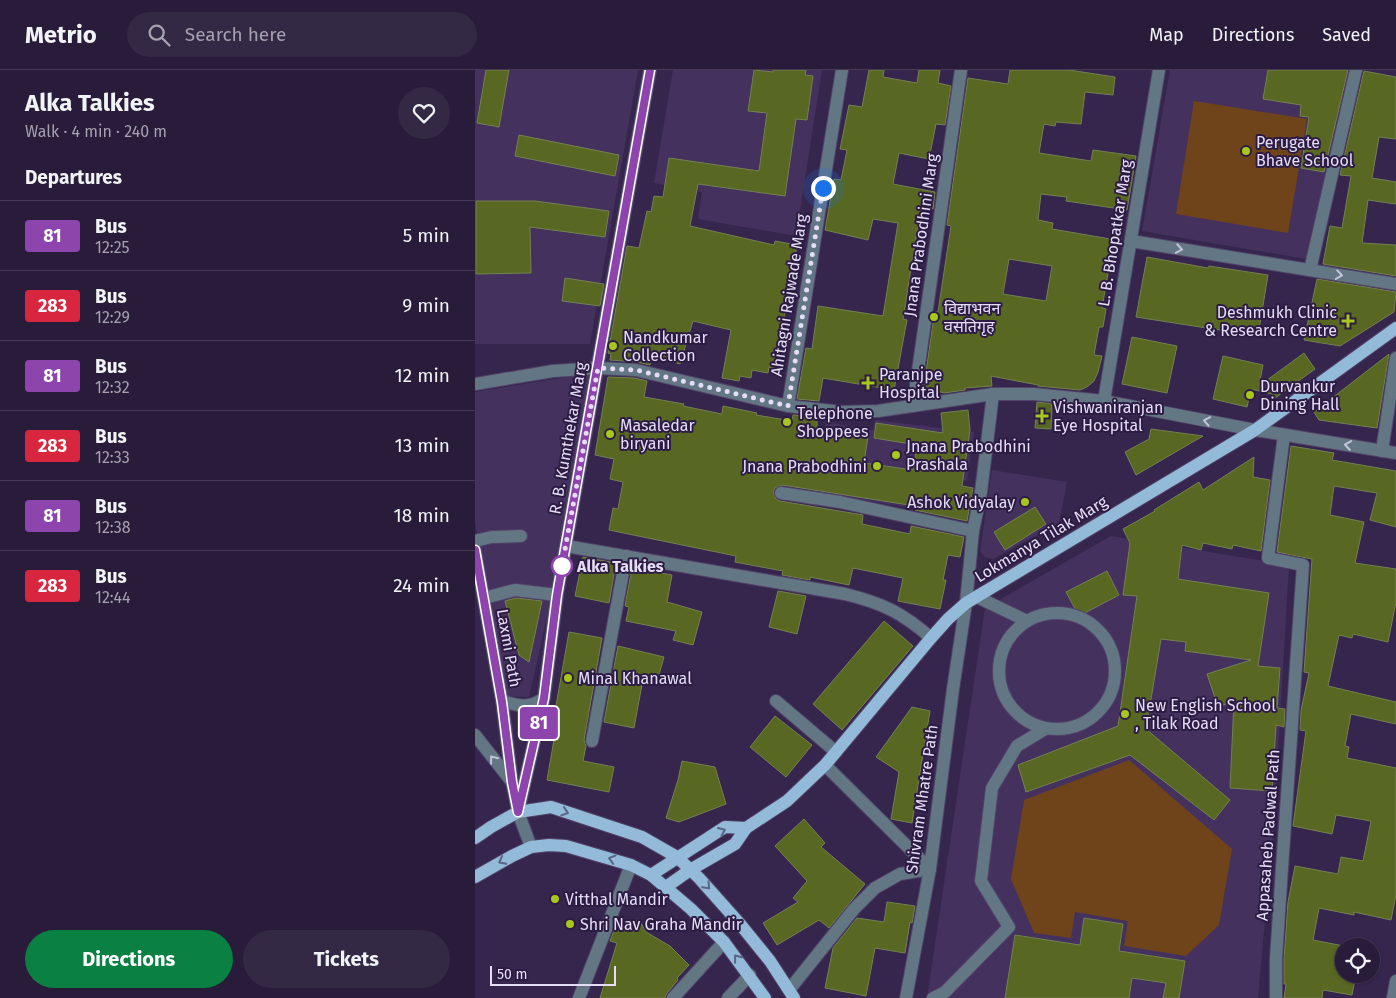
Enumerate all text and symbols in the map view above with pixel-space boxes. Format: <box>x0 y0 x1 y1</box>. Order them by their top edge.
search box <box>127 12 477 57</box>
text: Metrio <box>25 21 97 49</box>
icon: search <box>145 21 173 49</box>
text: Search here <box>185 23 286 46</box>
text: Map <box>1149 24 1184 46</box>
text: Directions <box>1212 24 1294 46</box>
text: Saved <box>1322 24 1371 46</box>
button: heart <box>398 87 450 139</box>
text: Alka Talkies <box>25 89 155 117</box>
text: Walk · 4 min · 240 m <box>25 122 167 141</box>
place label: Perugate Bhave School <box>1256 133 1354 170</box>
marker: Perugate Bhave School <box>1240 145 1252 157</box>
street label: Jnana Prabodhini Marg <box>900 152 942 318</box>
street label: L. B. Bhopatkar Marg <box>1094 157 1136 308</box>
text: Departures <box>25 166 122 189</box>
your location <box>811 176 836 201</box>
street label: Ahitagni Rajwade Marg <box>767 212 811 378</box>
text: Bus <box>95 215 127 238</box>
text: 5 min <box>403 224 450 247</box>
text: 81 <box>43 225 62 247</box>
text: 12:25 <box>95 238 130 257</box>
one-way arrow <box>1174 243 1183 253</box>
one-way arrow <box>1335 269 1343 279</box>
text: Bus <box>95 285 127 308</box>
text: 9 min <box>402 294 450 317</box>
text: 283 <box>38 295 67 317</box>
place label: विद्याभवन वसतिगृह <box>944 299 1001 337</box>
place label: Deshmukh Clinic & Research Centre <box>1204 303 1337 340</box>
text: 12:29 <box>95 308 130 327</box>
marker: विद्याभवन वसतिगृह <box>928 311 940 323</box>
marker: Deshmukh Clinic & Research Centre <box>1341 314 1355 328</box>
place label: Nandkumar Collection <box>623 328 708 365</box>
marker: Nandkumar Collection <box>607 340 619 352</box>
text: Bus <box>95 355 127 378</box>
street label: R. B. Kumthekar Marg <box>545 360 591 516</box>
text: 12 min <box>395 364 450 387</box>
text: 81 <box>43 365 62 387</box>
place label: Paranjpe Hospital <box>879 365 943 402</box>
marker: Paranjpe Hospital <box>861 376 875 390</box>
place label: Durvankur Dining Hall <box>1260 377 1340 414</box>
text: 12:32 <box>95 378 130 397</box>
marker: Durvankur Dining Hall <box>1244 389 1256 401</box>
place label: Vishwaniranjan Eye Hospital <box>1053 398 1163 435</box>
place label: Telephone Shoppees <box>797 404 873 441</box>
marker: Vishwaniranjan Eye Hospital <box>1035 409 1049 423</box>
place label: Masaledar biryani <box>620 416 695 453</box>
marker: Telephone Shoppees <box>781 416 793 428</box>
one-way arrow <box>1203 416 1212 426</box>
text: Bus <box>95 425 127 448</box>
marker: Masaledar biryani <box>604 428 616 440</box>
text: 13 min <box>394 434 450 457</box>
text: 283 <box>38 435 67 457</box>
place label: Jnana Prabodhini Prashala <box>906 437 1031 474</box>
one-way arrow <box>1344 440 1352 451</box>
text: 12:33 <box>95 448 130 467</box>
marker: Jnana Prabodhini Prashala <box>890 449 902 461</box>
place label: Jnana Prabodhini <box>742 457 867 476</box>
marker: Jnana Prabodhini <box>871 460 883 472</box>
street label: Lokmanya Tilak Marg <box>971 492 1111 586</box>
place label: Ashok Vidyalay <box>907 493 1015 512</box>
text: Bus <box>95 495 127 518</box>
marker: Ashok Vidyalay <box>1019 496 1031 508</box>
text: 18 min <box>393 504 450 527</box>
text: 81 <box>43 505 62 527</box>
text: 12:38 <box>95 518 131 537</box>
marker: Alka Talkies <box>551 555 573 577</box>
place label: Alka Talkies <box>576 557 664 576</box>
text: Bus <box>95 565 127 588</box>
text: 24 min <box>393 574 450 597</box>
text: 283 <box>38 575 67 597</box>
text: 12:44 <box>95 588 131 607</box>
street label: Laxmi Path <box>493 607 525 689</box>
place label: Minal Khanawal <box>578 669 692 688</box>
marker: Minal Khanawal <box>562 672 574 684</box>
place label: New English School , Tilak Road <box>1135 696 1276 733</box>
line badge: 81 <box>517 707 561 739</box>
marker: New English School , Tilak Road <box>1119 708 1131 720</box>
text: 81 <box>530 712 548 734</box>
street label: Shivram Mhatre Path <box>902 723 942 875</box>
street label: Appasaheb Padwal Path <box>1253 748 1283 922</box>
one-way arrow <box>491 756 499 765</box>
one-way arrow <box>561 806 569 816</box>
one-way arrow <box>717 826 726 837</box>
one-way arrow <box>498 855 507 865</box>
one-way arrow <box>608 855 616 865</box>
one-way arrow <box>701 881 710 890</box>
place label: Vitthal Mandir <box>565 890 668 909</box>
marker: Vitthal Mandir <box>549 893 561 905</box>
place label: Shri Nav Graha Mandir <box>580 915 743 934</box>
marker: Shri Nav Graha Mandir <box>564 918 576 930</box>
button: Directions <box>25 930 233 988</box>
button: Tickets <box>243 930 450 988</box>
map controls <box>1335 938 1380 983</box>
button: locate <box>1335 938 1380 983</box>
one-way arrow <box>733 955 742 964</box>
scale bar <box>490 963 616 986</box>
text: 50 m <box>497 966 528 983</box>

